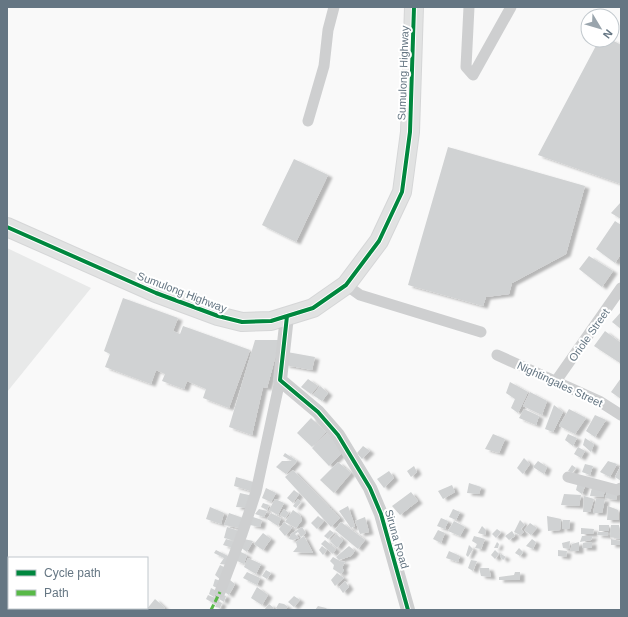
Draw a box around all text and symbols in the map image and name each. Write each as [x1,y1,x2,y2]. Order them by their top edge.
north arrow [580,8,620,48]
street label: Sumulong Highway [395,25,411,121]
text: N [601,27,615,41]
street label: Sumulong Highway [136,269,229,315]
street label: Oriole Street [566,306,612,364]
street label: Nightingales Street [515,359,605,409]
street label: Siruna Road [383,508,411,570]
legend [8,557,148,609]
text: Cycle path [44,566,101,580]
text: Path [44,586,69,600]

